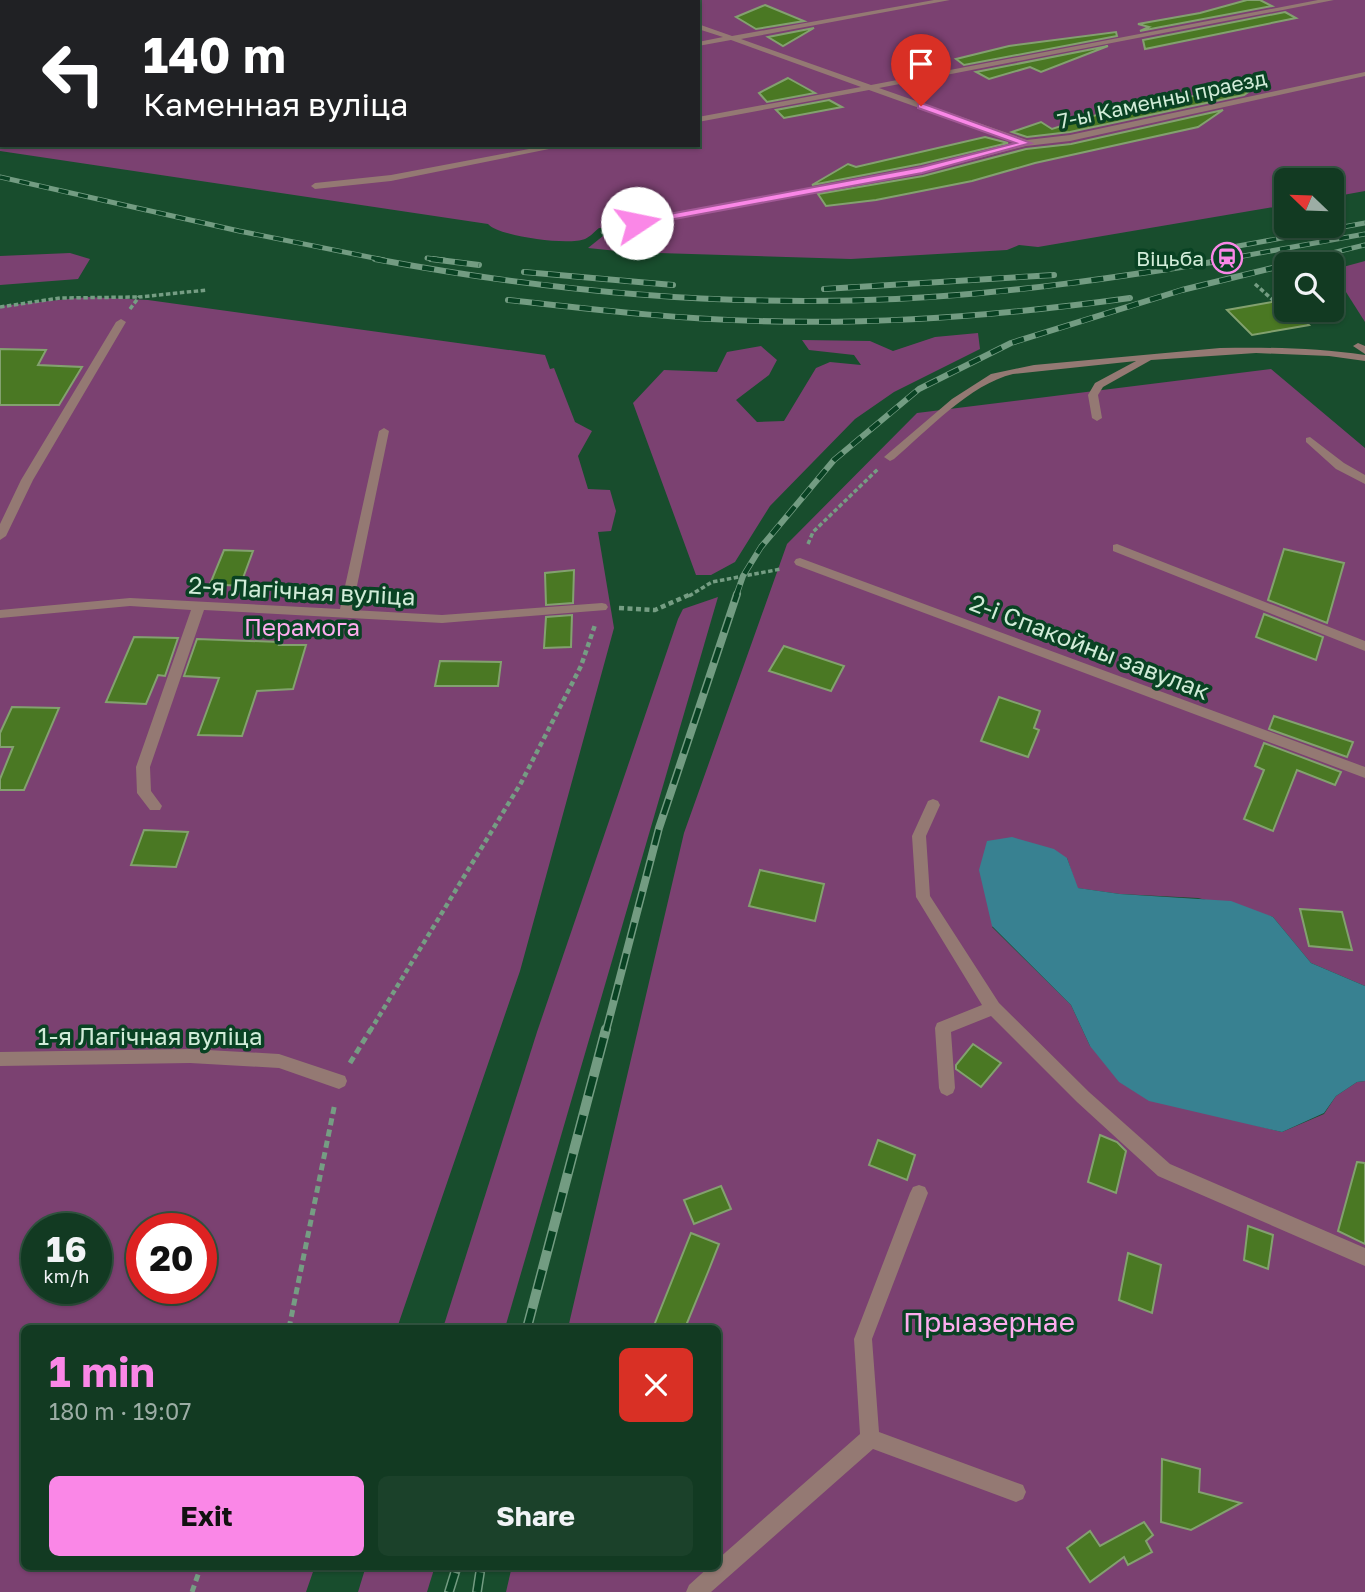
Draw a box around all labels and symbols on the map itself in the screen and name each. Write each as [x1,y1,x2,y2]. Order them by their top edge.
pin [891,34,951,106]
street label: 7-ы Каменны праезд [1055,64,1269,134]
north arrow [1274,168,1344,238]
position arrow [600,186,674,260]
station icon: Віцьба [1210,241,1244,275]
place label: Віцьба [1136,245,1204,271]
street label: 2-я Лагічная вуліца [188,570,416,610]
street label: 2-і Спакойны завулак [966,587,1214,705]
park label: Перамога [244,612,360,641]
street label: 1-я Лагічная вуліца [37,1021,263,1050]
speed limit sign: 20 [126,1213,217,1304]
park label: Прыазернае [903,1305,1075,1338]

